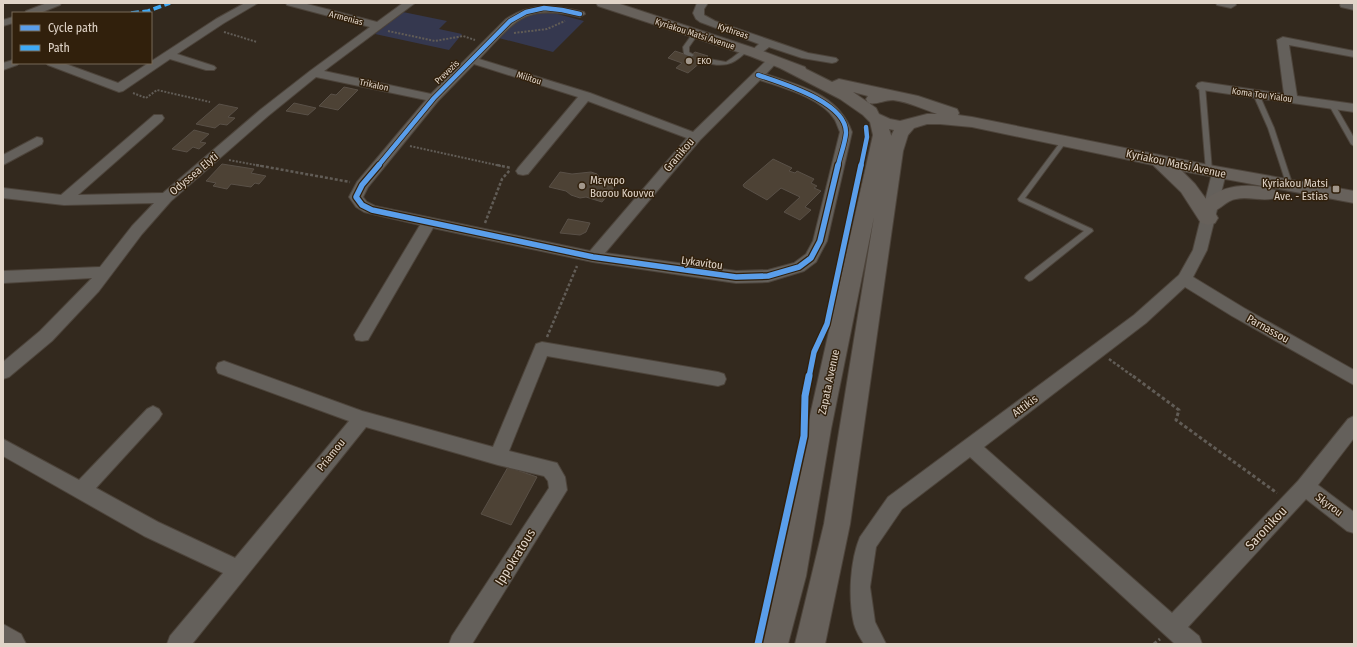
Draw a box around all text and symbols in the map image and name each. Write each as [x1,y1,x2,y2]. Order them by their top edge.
street label: Armenias [328,9,364,27]
legend [12,12,152,64]
street label: Kyriakou Matsi Avenue [654,16,737,52]
text: Cycle path [48,21,98,35]
street label: Kythreas [716,21,750,41]
text: Path [48,41,70,55]
marker: EKO [684,56,694,66]
place label: EKO [697,56,712,66]
street label: Prevezis [433,58,461,86]
street label: Militou [515,69,543,87]
street label: Trikalon [359,77,390,93]
street label: Koma Tou Yialou [1231,86,1293,104]
street label: Granikou [661,136,697,174]
street label: Kyriakou Matsi Avenue [1125,147,1227,181]
street label: Odyssea Elyti [167,150,221,198]
place label: Μεγαρο Βασου Κουννα [590,174,654,200]
place label: Kyriakou Matsi Ave. - Estias [1262,177,1328,203]
marker: Μεγαρο Βασου Κουννα [577,181,587,191]
marker: Kyriakou Matsi Ave. - Estias [1331,184,1341,194]
street label: Lykavitou [680,254,724,272]
street label: Parnassou [1245,312,1291,346]
street label: Zapata Avenue [816,348,842,416]
street label: Attikis [1010,392,1040,420]
street label: Priamou [314,436,348,474]
street label: Skyrou [1313,491,1345,519]
street label: Saronikou [1242,503,1290,553]
street label: Ippokratous [492,526,539,588]

